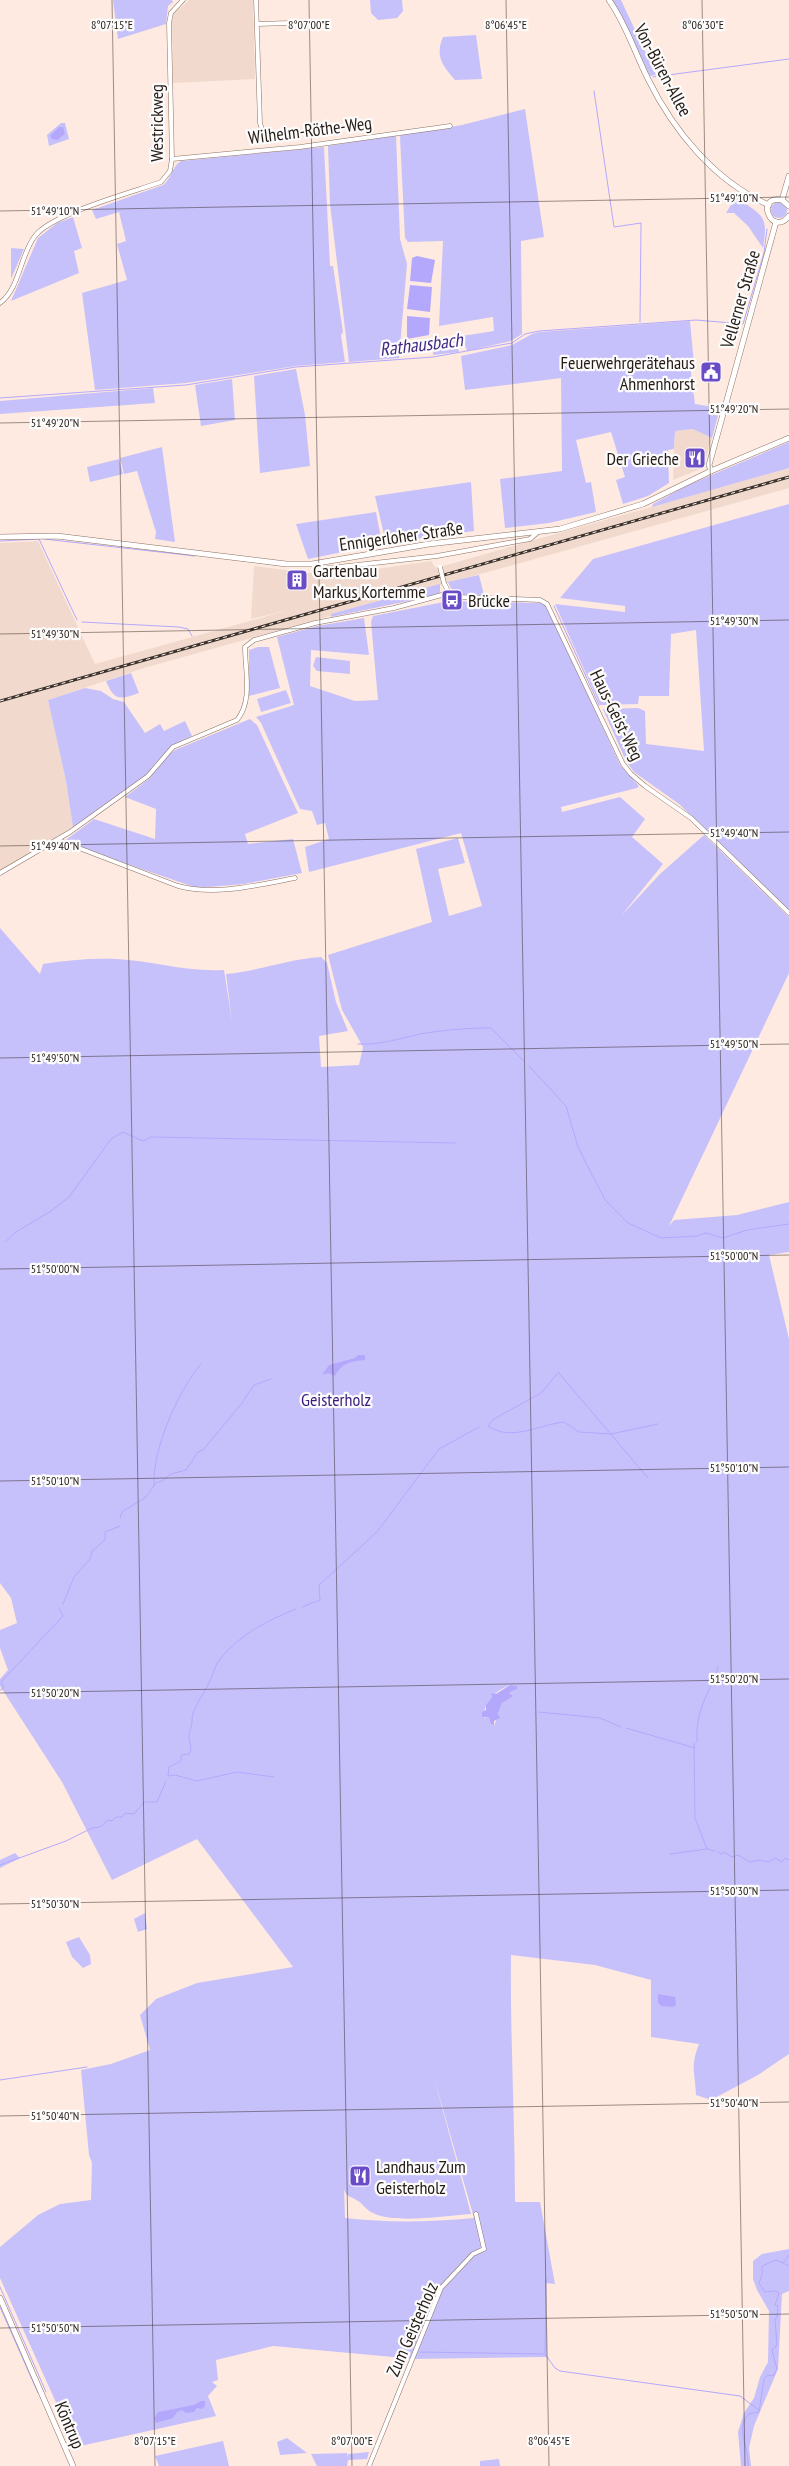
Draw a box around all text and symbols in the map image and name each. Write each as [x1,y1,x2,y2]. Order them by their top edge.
text: 8°07'15"E [91,17,133,32]
text: 8°07'00"E [288,17,330,32]
text: 8°06'45"E [485,17,527,32]
text: 8°06'30"E [682,17,724,32]
street label: Von-Büren-Allee [629,19,697,120]
street label: Westrickweg [145,84,168,162]
street label: Wilhelm-Röthe-Weg [247,111,373,149]
text: 51°49'10"N [710,190,758,205]
text: 51°49'10"N [31,203,79,218]
street label: Vellerner Straße [715,247,765,352]
water label: Rathausbach [378,327,466,361]
place label: Feuerwehrgerätehaus Ahmenhorst [561,351,695,395]
public building icon: Feuerwehrgerätehaus Ahmenhorst [699,360,723,384]
text: 51°49'20"N [710,401,758,416]
text: 51°49'20"N [31,415,79,430]
restaurant icon: Der Grieche [683,446,707,470]
place label: Der Grieche [607,447,679,470]
street label: Ennigerloher Straße [338,516,464,556]
place label: Gartenbau Markus Kortemme [313,559,426,603]
building icon: Gartenbau Markus Kortemme [285,568,309,592]
bus stop icon: Brücke [440,588,464,612]
place label: Brücke [468,589,510,612]
text: 51°49'30"N [710,613,758,628]
text: 51°49'30"N [31,626,79,641]
street label: Haus-Geist-Weg [585,666,649,764]
text: 51°49'40"N [710,825,758,840]
text: 51°49'40"N [31,838,79,853]
text: 51°49'50"N [710,1036,758,1051]
text: 51°49'50"N [31,1050,79,1065]
text: 51°50'00"N [710,1248,758,1263]
text: 51°50'00"N [31,1261,79,1276]
park label: Geisterholz [301,1388,371,1411]
text: 51°50'10"N [710,1460,758,1475]
text: 51°50'10"N [31,1473,79,1488]
text: 51°50'20"N [710,1671,758,1686]
text: 51°50'20"N [31,1685,79,1700]
text: 51°50'30"N [710,1883,758,1898]
text: 51°50'30"N [31,1896,79,1911]
text: 51°50'40"N [710,2095,758,2110]
text: 51°50'40"N [31,2108,79,2123]
place label: Landhaus Zum Geisterholz [376,2155,466,2199]
restaurant icon: Landhaus Zum Geisterholz [348,2164,372,2188]
street label: Zum Geisterholz [381,2278,443,2380]
text: 51°50'50"N [710,2306,758,2321]
text: 51°50'50"N [31,2320,79,2335]
street label: Köntrup [50,2398,90,2452]
text: 8°07'15"E [134,2433,176,2448]
text: 8°07'00"E [331,2433,373,2448]
text: 8°06'45"E [528,2433,570,2448]

